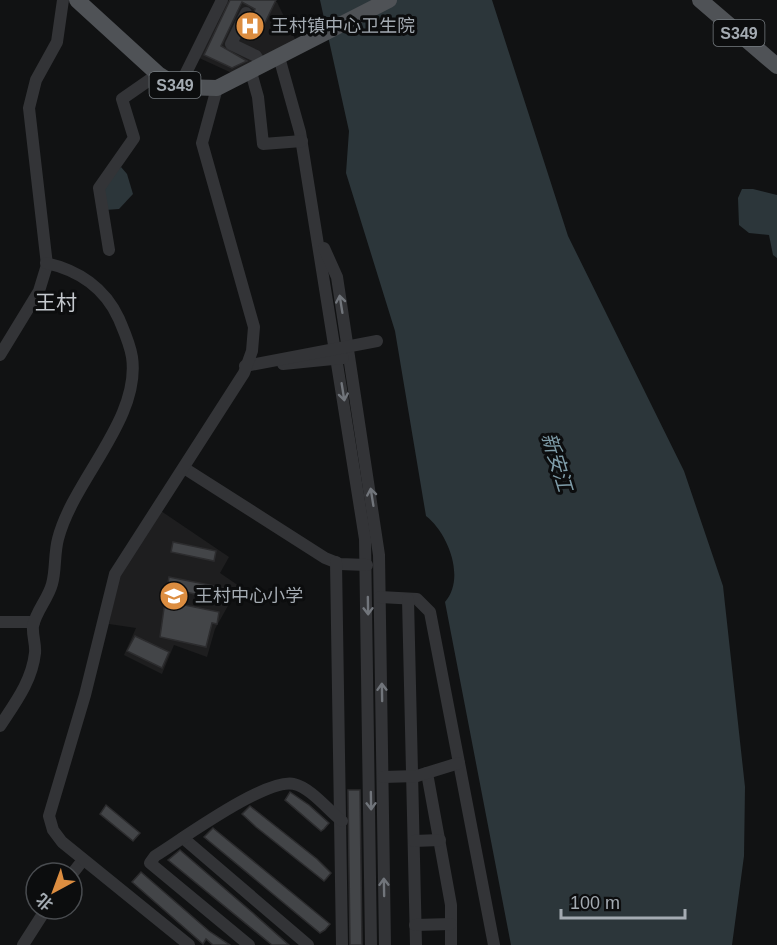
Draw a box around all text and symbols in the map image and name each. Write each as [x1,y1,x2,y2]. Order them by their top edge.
hospital icon: 王村镇中心卫生院 [234,10,266,42]
place label: 王村镇中心卫生院 [271,16,415,36]
road number: S349 [714,20,764,46]
road number: S349 [150,72,201,98]
district label: 王村 [35,291,77,314]
one-way arrow [336,295,347,315]
one-way arrow [337,382,348,402]
water label: 新安江 [538,430,577,496]
one-way arrow [366,488,377,507]
school or university icon: 王村中心小学 [158,580,190,612]
place label: 王村中心小学 [195,586,303,606]
one-way arrow [362,596,374,616]
one-way arrow [376,682,388,702]
one-way arrow [365,791,377,811]
north arrow [24,861,84,921]
one-way arrow [379,877,390,897]
scale bar [561,882,686,920]
text: 北 [33,890,56,914]
text: 100 m [570,893,620,913]

